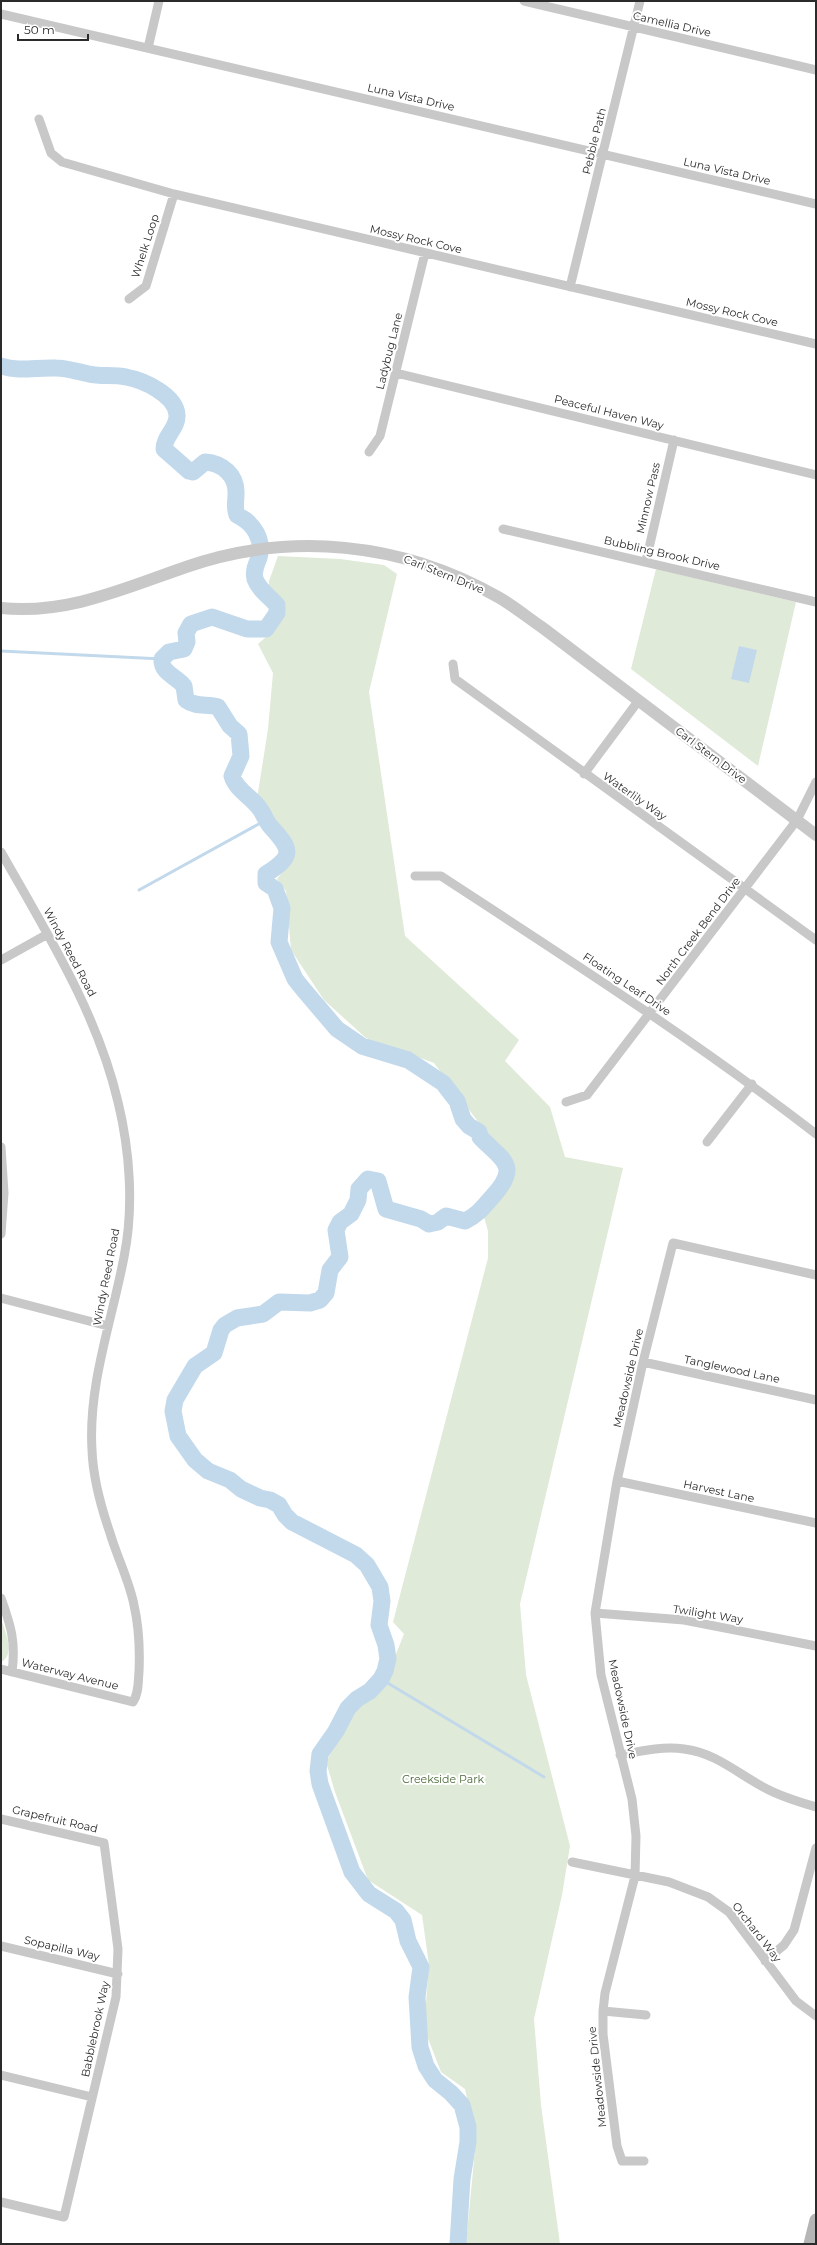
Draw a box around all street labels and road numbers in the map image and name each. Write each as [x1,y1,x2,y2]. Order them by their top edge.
street label: Camellia Drive [632,8,713,40]
street label: Luna Vista Drive [366,80,456,114]
street label: Pebble Path [579,106,609,176]
street label: Luna Vista Drive [682,154,772,188]
street label: Whelk Loop [128,212,162,280]
street label: Mossy Rock Cove [369,222,464,256]
street label: Mossy Rock Cove [685,295,780,329]
street label: Ladybug Lane [373,311,405,391]
street label: Peaceful Haven Way [553,392,665,432]
street label: Minnow Pass [633,460,663,535]
street label: Bubbling Brook Drive [602,533,722,573]
street label: Carl Stern Drive [402,551,487,597]
street label: Carl Stern Drive [673,724,750,787]
street label: Waterlily Way [600,769,670,823]
street label: North Creek Bend Drive [653,874,743,988]
street label: Windy Reed Road [41,905,99,999]
street label: Floating Leaf Drive [580,949,674,1019]
street label: Windy Reed Road [90,1227,122,1327]
street label: Meadowside Drive [610,1327,646,1429]
street label: Tanglewood Lane [683,1352,782,1386]
street label: Harvest Lane [682,1477,756,1505]
street label: Twilight Way [672,1602,744,1626]
street label: Waterway Avenue [20,1655,120,1693]
street label: Meadowside Drive [606,1658,640,1760]
street label: Grapefruit Road [11,1802,99,1836]
street label: Orchard Way [729,1899,785,1965]
street label: Sopapilla Way [23,1933,101,1964]
street label: Babblebrook Way [78,1980,112,2078]
street label: Meadowside Drive [585,2025,609,2128]

